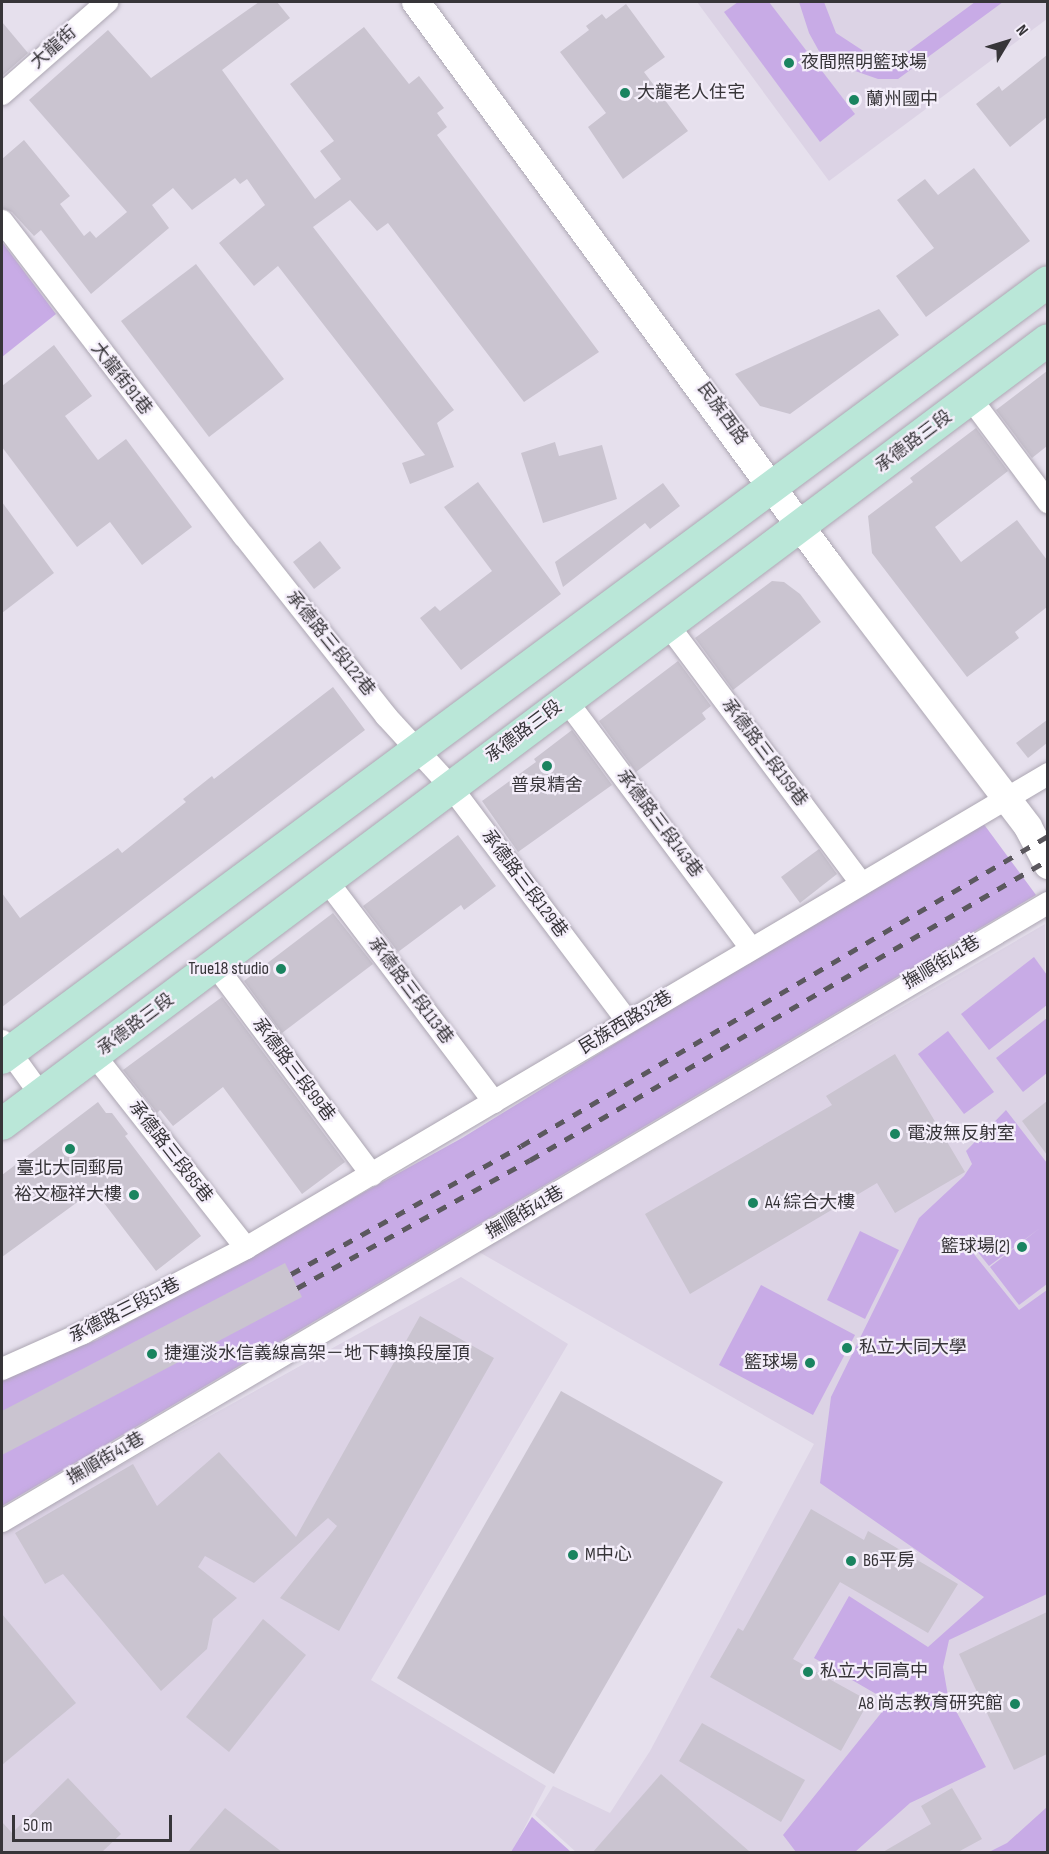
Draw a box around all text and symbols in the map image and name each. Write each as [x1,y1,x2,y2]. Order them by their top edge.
north arrow [977,12,1037,72]
text: N [1011,21,1032,40]
street label: 大龍街 [27,22,81,74]
place label: 夜間照明籃球場 [801,52,927,74]
marker: 夜間照明籃球場 [782,56,796,70]
place label: 大龍老人住宅 [637,82,745,104]
marker: 大龍老人住宅 [618,86,632,100]
place label: 蘭州國中 [866,89,938,111]
marker: 蘭州國中 [847,93,861,107]
street label: 大龍街91巷 [86,338,156,420]
street label: 民族西路 [692,379,752,449]
street label: 承德路三段 [872,406,956,478]
street label: 承德路三段122巷 [281,587,379,701]
street label: 承德路三段159巷 [716,695,812,811]
street label: 承德路三段 [482,696,566,768]
marker: 普泉精舍 [540,759,554,773]
street label: 承德路三段143巷 [611,766,707,882]
place label: 普泉精舍 [511,775,583,797]
street label: 承德路三段129巷 [476,826,572,942]
street label: 撫順街41巷 [900,932,984,994]
street label: 承德路三段113巷 [363,933,457,1049]
place label: True18 studio [188,958,269,980]
marker: True18 studio [274,962,288,976]
street label: 民族西路32巷 [575,987,677,1059]
street label: 承德路三段 [94,989,178,1061]
street label: 承德路三段99巷 [247,1014,339,1126]
street label: 承德路三段85巷 [124,1097,216,1207]
place label: 電波無反射室 [907,1123,1015,1145]
marker: 電波無反射室 [888,1127,902,1141]
marker: 臺北大同郵局 [63,1142,77,1156]
place label: 臺北大同郵局 [16,1158,124,1180]
street label: 撫順街41巷 [482,1182,568,1244]
place label: 裕文極祥大樓 [14,1184,122,1206]
marker: 裕文極祥大樓 [127,1188,141,1202]
place label: A4 綜合大樓 [765,1192,855,1214]
marker: A4 綜合大樓 [746,1196,760,1210]
place label: 籃球場(2) [941,1236,1010,1258]
marker: 籃球場(2) [1015,1240,1029,1254]
street label: 承德路三段51巷 [66,1274,184,1348]
place label: 私立大同大學 [859,1337,967,1359]
marker: 私立大同大學 [840,1341,854,1355]
place label: 捷運淡水信義線高架－地下轉換段屋頂 [164,1343,470,1365]
marker: 捷運淡水信義線高架－地下轉換段屋頂 [145,1347,159,1361]
place label: 籃球場 [744,1352,798,1374]
marker: 籃球場 [803,1356,817,1370]
street label: 撫順街41巷 [63,1428,149,1490]
place label: M中心 [585,1544,632,1566]
marker: M中心 [566,1548,580,1562]
place label: B6平房 [863,1550,915,1572]
marker: B6平房 [844,1554,858,1568]
place label: 私立大同高中 [820,1661,928,1683]
marker: 私立大同高中 [801,1665,815,1679]
place label: A8 尚志教育研究館 [859,1693,1003,1715]
marker: A8 尚志教育研究館 [1008,1697,1022,1711]
scale bar [15,1803,176,1841]
text: 50 m [23,1815,53,1836]

